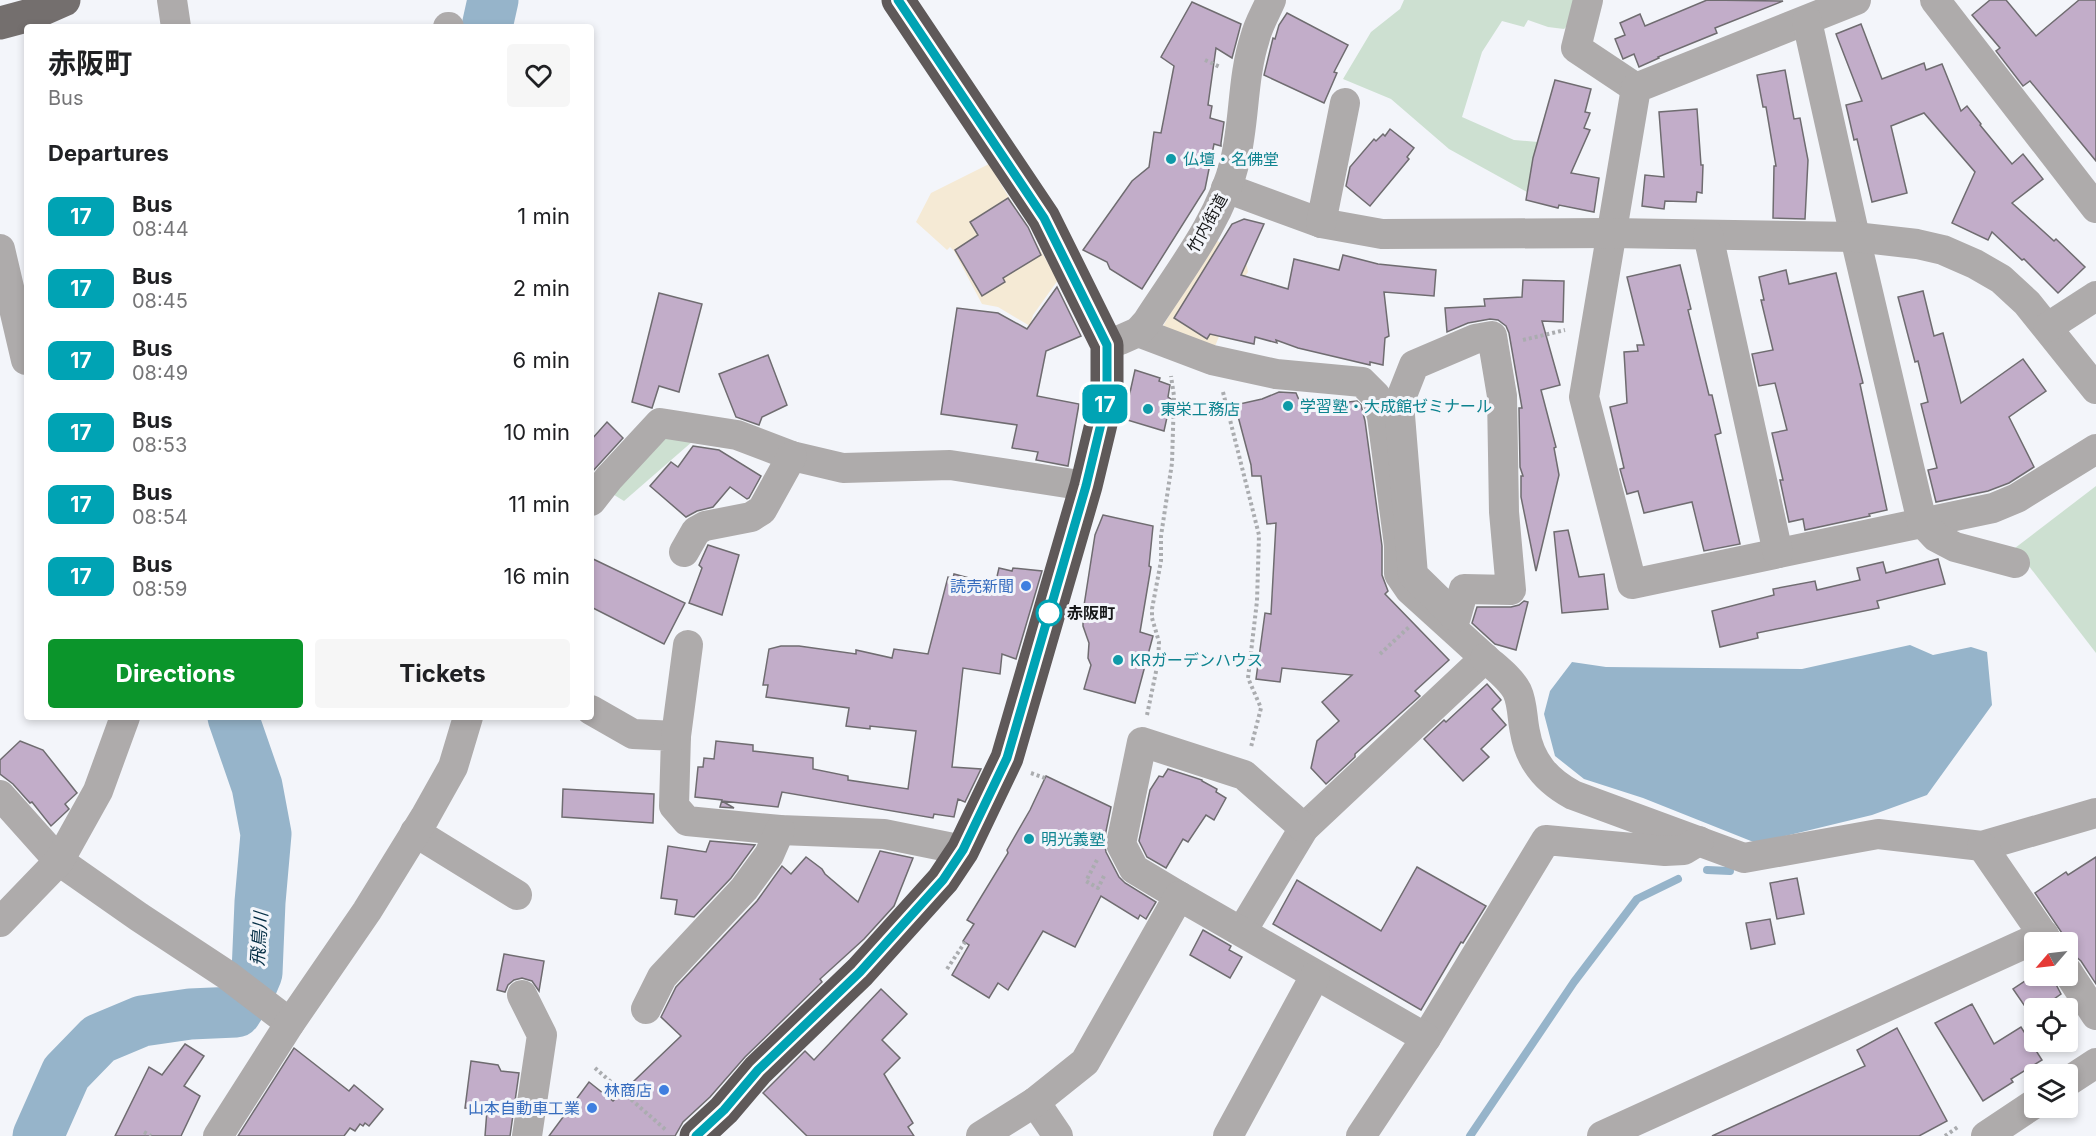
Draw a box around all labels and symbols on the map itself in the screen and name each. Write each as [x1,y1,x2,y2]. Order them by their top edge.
place label: 仏壇・名佛堂 [1183,149,1279,169]
marker: 仏壇・名佛堂 [1164,152,1178,166]
street label: 竹内街道 [1183,190,1231,256]
line badge: 17 [1078,384,1132,424]
place label: 学習塾・大成館ゼミナール [1300,396,1492,416]
place label: 東栄工務店 [1160,399,1240,419]
marker: 学習塾・大成館ゼミナール [1281,399,1295,413]
marker: 東栄工務店 [1141,402,1155,416]
place label: 読売新聞 [950,576,1014,596]
marker: 読売新聞 [1019,579,1033,593]
marker: 赤阪町 [1036,600,1062,626]
place label: 赤阪町 [1067,603,1115,623]
place label: KRガーデンハウス [1130,650,1263,670]
marker: KRガーデンハウス [1111,653,1125,667]
place label: 明光義塾 [1041,829,1105,849]
marker: 明光義塾 [1022,832,1036,846]
water label: 飛鳥川 [247,909,271,967]
north arrow [2024,932,2078,986]
place label: 林商店 [604,1080,652,1100]
marker: 林商店 [657,1083,671,1097]
place label: 山本自動車工業 [468,1098,580,1118]
marker: 山本自動車工業 [585,1101,599,1115]

